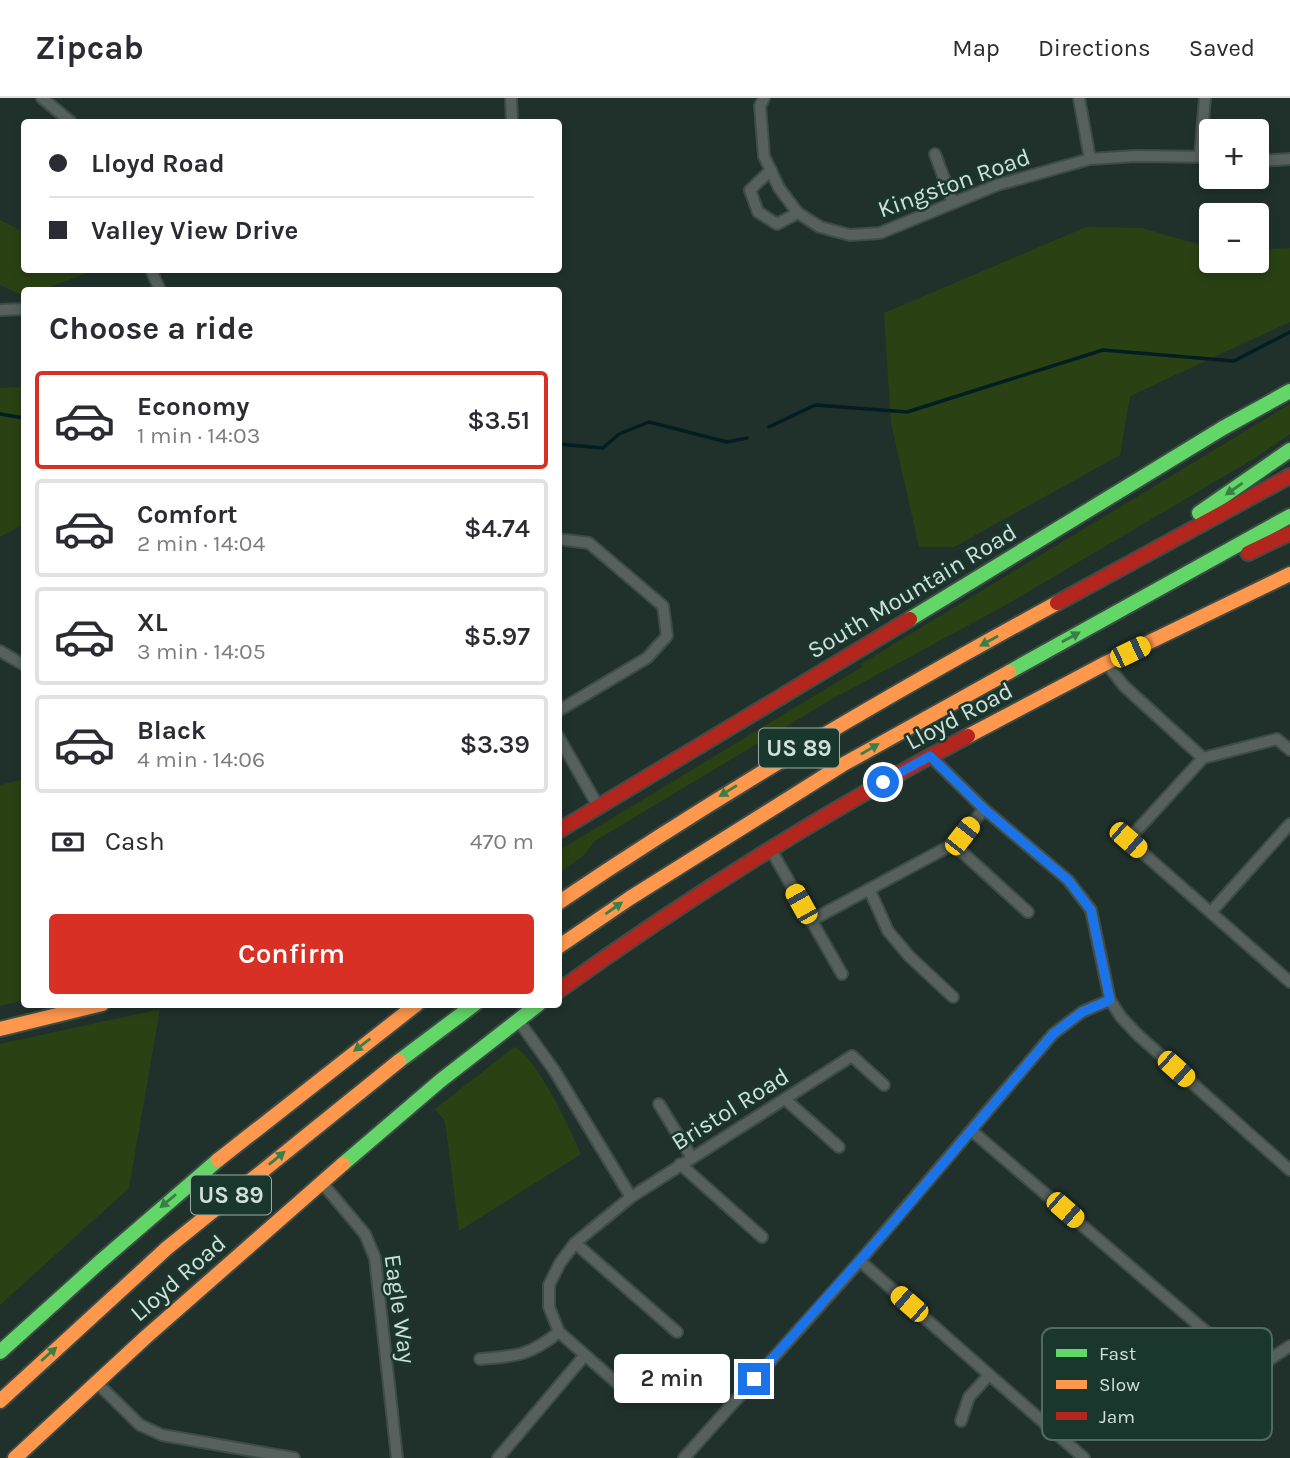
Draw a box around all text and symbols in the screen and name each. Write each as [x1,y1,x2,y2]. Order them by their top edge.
text: Zipcab [35,29,144,67]
text: Map [952,34,1000,62]
text: Directions [1038,34,1151,62]
text: Saved [1189,34,1255,62]
map controls [1199,119,1269,273]
button: + [1199,119,1269,189]
street label: Kingston Road [874,142,1034,224]
text: Lloyd Road [91,148,225,179]
button: − [1199,203,1269,273]
text: Valley View Drive [91,215,298,246]
text: Choose a ride [49,310,254,347]
icon: car [53,389,116,452]
text: Economy [137,391,249,422]
text: $3.51 [467,405,530,436]
text: 1 min · 14:03 [137,422,260,449]
one-way arrow [1225,482,1243,496]
icon: car [53,497,116,560]
text: Comfort [137,499,238,530]
text: $4.74 [464,513,530,544]
street label: South Mountain Road [803,518,1021,664]
text: 2 min · 14:04 [137,530,265,557]
icon: car [53,605,116,668]
text: XL [137,607,168,638]
text: $5.97 [464,621,530,652]
one-way arrow [1061,631,1081,643]
car [1107,633,1154,671]
one-way arrow [980,635,999,647]
text: 3 min · 14:05 [137,638,266,665]
street label: Lloyd Road [901,676,1017,756]
icon: car [53,713,116,776]
text: Black [137,715,206,746]
road number: US 89 [759,728,839,768]
text: $3.39 [460,729,530,760]
one-way arrow [860,743,879,755]
text: 4 min · 14:06 [137,746,265,773]
route start [867,766,899,798]
one-way arrow [719,785,738,798]
car [941,813,984,859]
car [1106,818,1151,862]
icon: cash [49,823,87,861]
text: Cash [105,826,165,857]
text: 470 m [470,828,534,855]
car [782,881,821,927]
one-way arrow [605,901,623,915]
button: Confirm [49,914,534,994]
one-way arrow [353,1038,371,1052]
car [1154,1047,1199,1091]
street label: Bristol Road [666,1062,794,1156]
one-way arrow [268,1150,286,1165]
road number: US 89 [191,1176,271,1214]
car [1043,1188,1088,1232]
one-way arrow [160,1194,178,1209]
street label: Lloyd Road [125,1229,231,1327]
street label: Eagle Way [378,1253,422,1365]
car [887,1282,932,1326]
legend [1042,1328,1272,1440]
text: Fast [1099,1343,1136,1365]
one-way arrow [41,1347,58,1363]
callout: 2 min [614,1354,730,1404]
route end [738,1363,770,1395]
text: 2 min [641,1365,703,1392]
text: Slow [1099,1374,1140,1396]
text: Jam [1099,1406,1135,1428]

